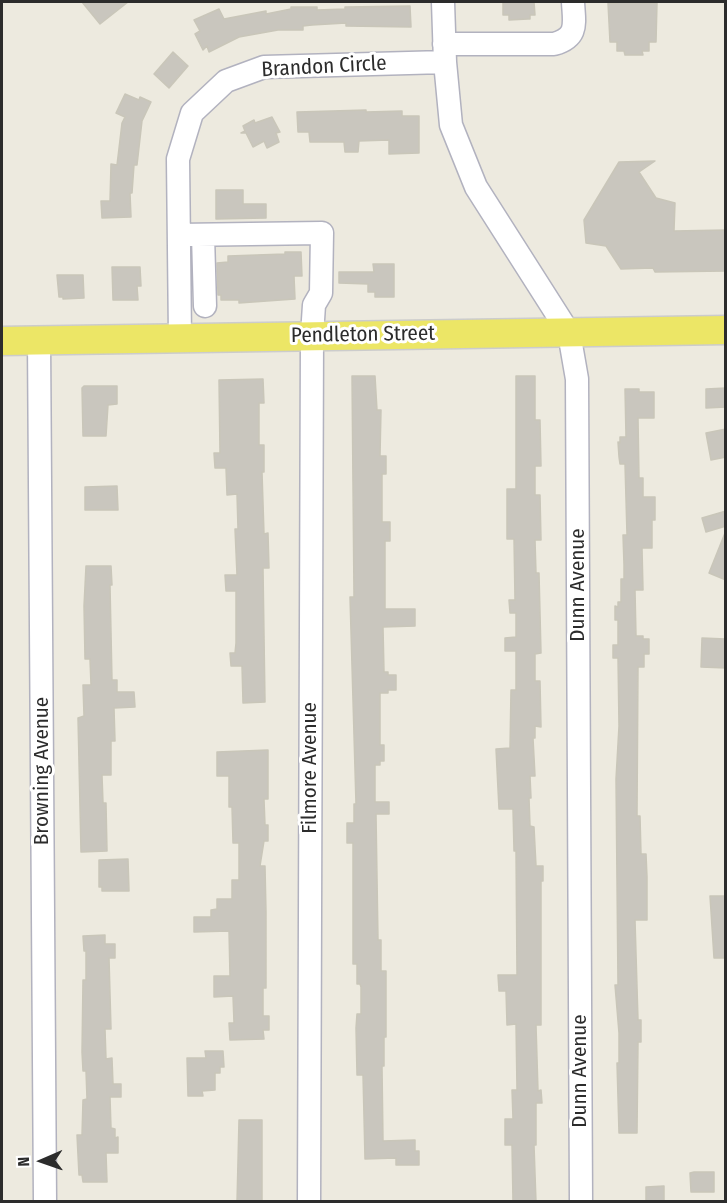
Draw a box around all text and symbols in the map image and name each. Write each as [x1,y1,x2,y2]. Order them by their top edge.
street label: Brandon Circle [261,51,387,83]
street label: Pendleton Street [291,321,435,349]
street label: Dunn Avenue [565,528,591,642]
street label: Browning Avenue [29,697,55,845]
street label: Filmore Avenue [297,702,323,834]
street label: Dunn Avenue [567,1014,593,1128]
north arrow [12,1131,72,1191]
text: N [14,1157,33,1167]

